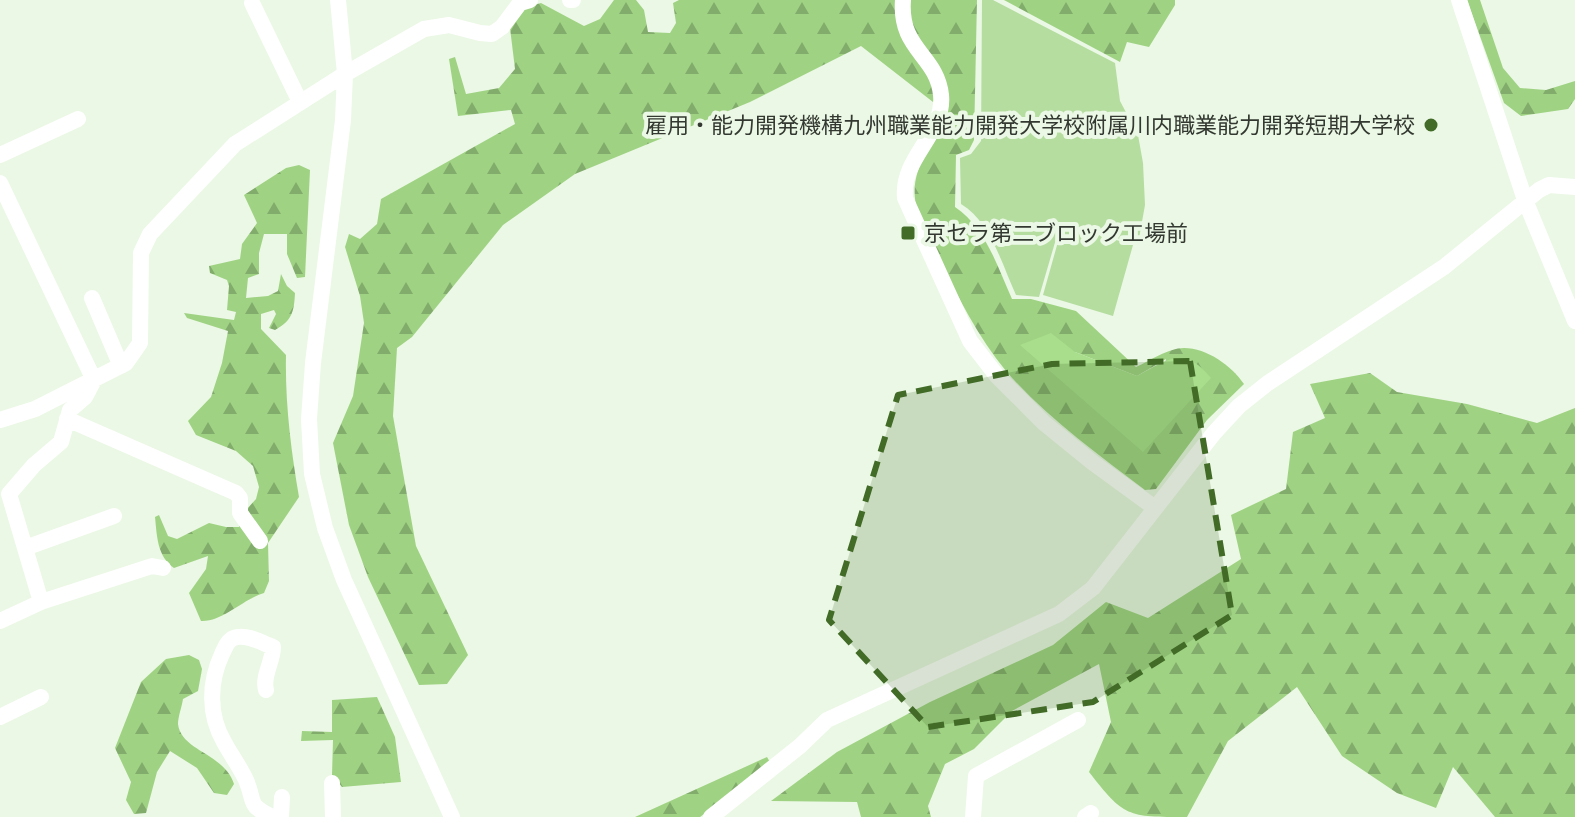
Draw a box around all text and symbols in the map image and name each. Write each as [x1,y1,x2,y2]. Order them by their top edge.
place label: 雇用・能力開発機構九州職業能力開発大学校附属川内職業能力開発短期大学校 [645,109,1415,139]
marker: 雇用・能力開発機構九州職業能力開発大学校附属川内職業能力開発短期大学校 [1422,116,1440,134]
place label: 京セラ第二ブロック工場前 [924,217,1188,247]
marker: 京セラ第二ブロック工場前 [899,224,917,242]

